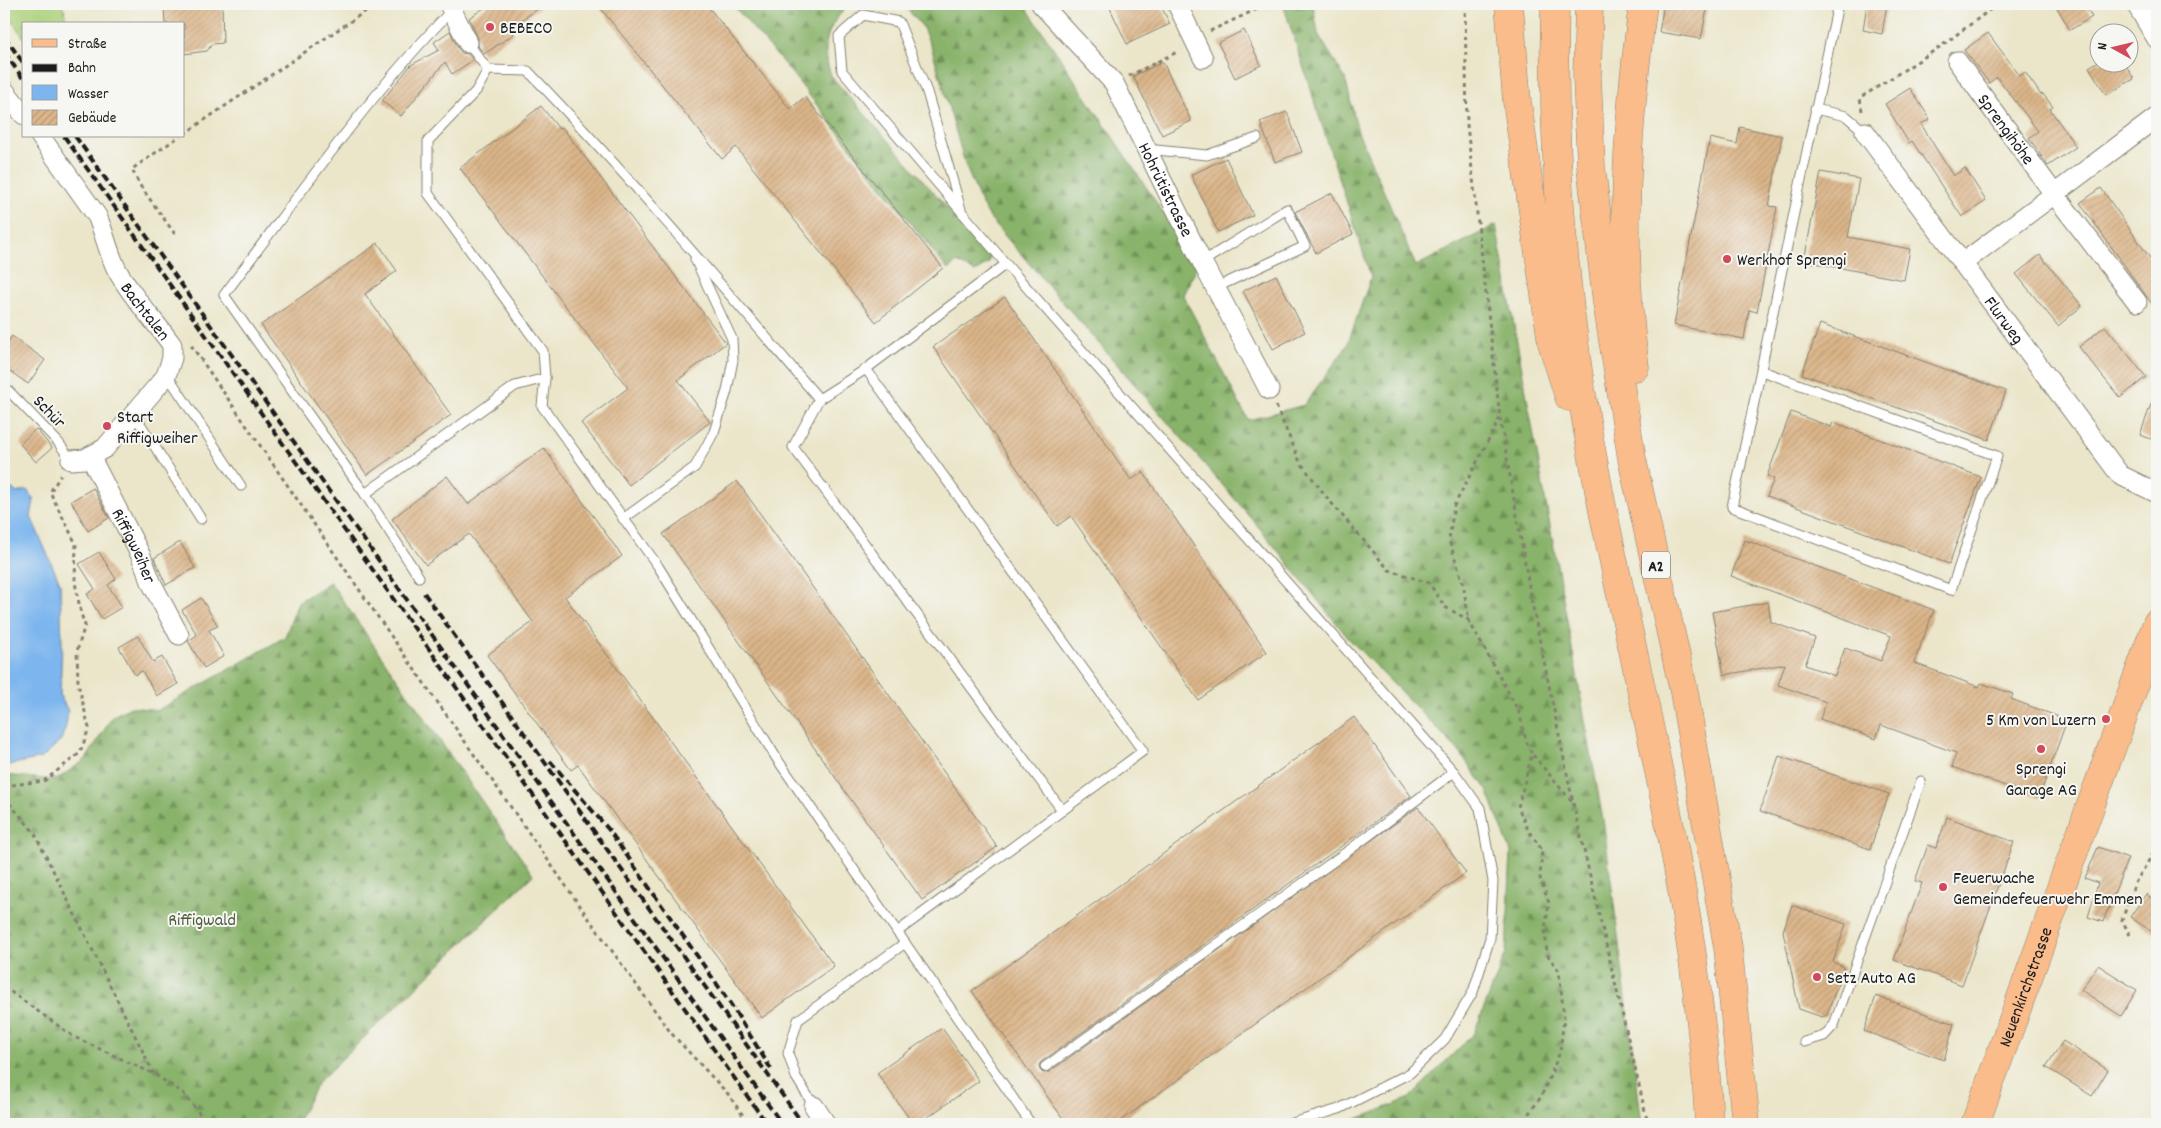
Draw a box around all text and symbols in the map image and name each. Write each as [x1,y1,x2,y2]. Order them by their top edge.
place label: BEBECO [500,17,553,42]
marker: BEBECO [484,21,496,33]
legend [22,22,185,138]
north arrow [2088,22,2138,72]
text: Straße [68,34,107,56]
text: N [2093,42,2114,51]
text: Bahn [68,58,96,80]
text: Wasser [68,84,109,106]
street label: Sprengihöhe [1970,89,2039,171]
text: Gebäude [68,108,117,130]
street label: Hohrütistrasse [1130,139,1198,242]
place label: Werkhof Sprengi [1737,249,1846,274]
marker: Werkhof Sprengi [1721,253,1733,265]
street label: Bachtalen [113,278,175,347]
street label: Flurweg [1976,292,2029,351]
street label: Schür [26,390,71,435]
place label: Start Riffigweiher [117,406,198,452]
marker: Start Riffigweiher [101,420,113,432]
street label: Riffigweiher [104,505,161,588]
road number: A2 [1642,552,1670,578]
place label: 5 Km von Luzern [1986,709,2096,734]
marker: 5 Km von Luzern [2100,713,2112,725]
marker: Sprengi Garage AG [2035,743,2047,755]
place label: Sprengi Garage AG [2005,758,2077,804]
place label: Feuerwache Gemeindefeuerwehr Emmen [1953,867,2143,913]
marker: Feuerwache Gemeindefeuerwehr Emmen [1937,881,1949,893]
park label: Riffigwald [168,909,236,934]
street label: Neuenkirchstrasse [1994,924,2061,1051]
place label: Setz Auto AG [1827,967,1916,992]
marker: Setz Auto AG [1811,971,1823,983]

